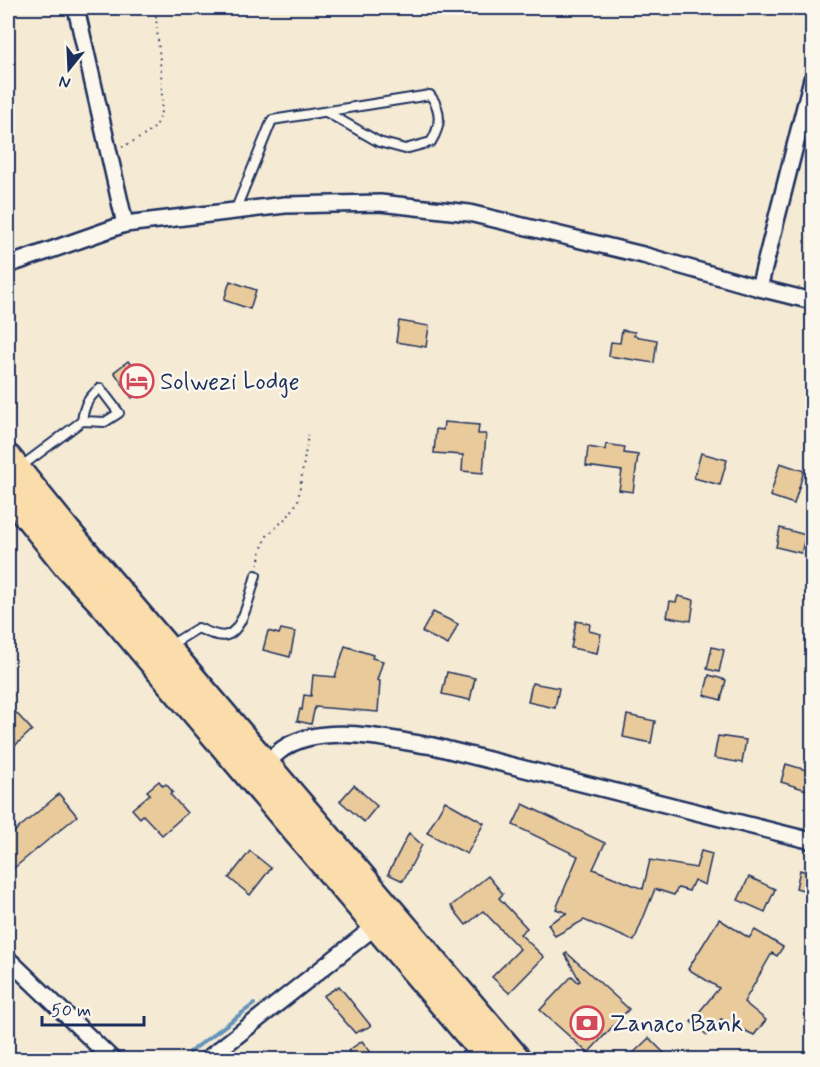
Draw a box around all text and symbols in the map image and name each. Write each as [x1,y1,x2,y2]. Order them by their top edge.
north arrow [39,39,99,99]
text: N [57,70,73,93]
hotel icon: Solwezi Lodge [119,363,155,399]
place label: Solwezi Lodge [160,367,300,398]
scale bar [42,989,144,1027]
text: 50 m [51,999,91,1023]
bank icon: Zanaco Bank [569,1005,605,1041]
place label: Zanaco Bank [610,1009,743,1040]

